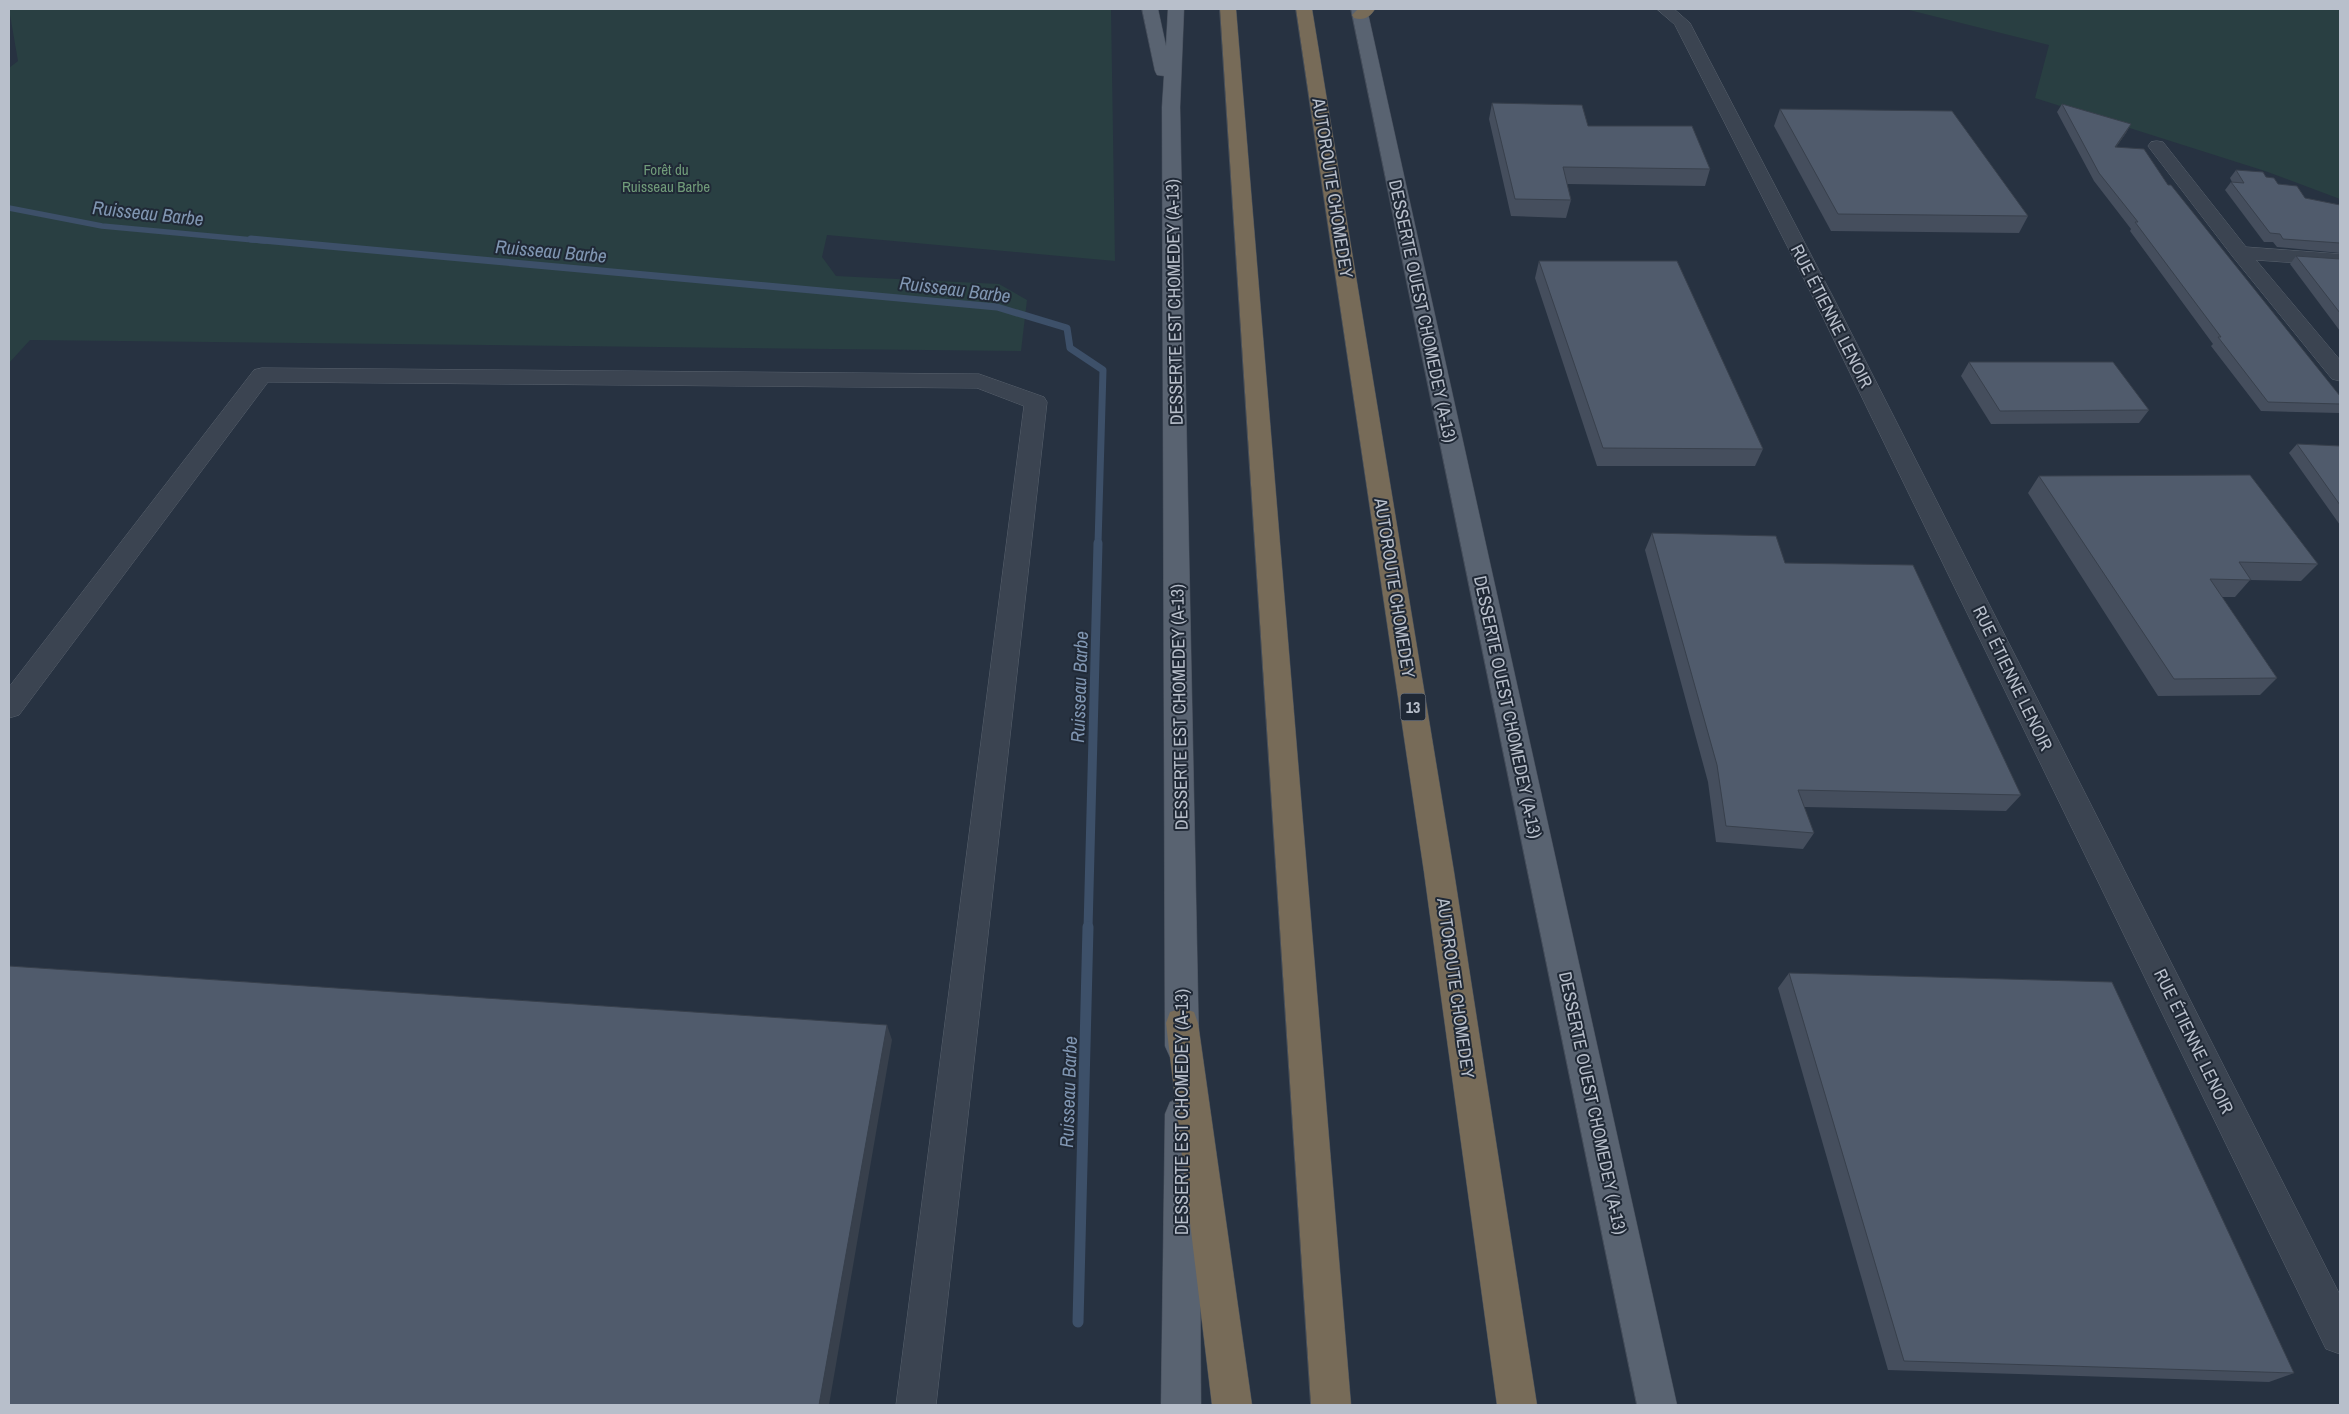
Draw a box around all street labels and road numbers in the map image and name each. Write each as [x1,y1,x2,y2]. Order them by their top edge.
street label: AUTOROUTE CHOMEDEY [1306,95,1360,280]
street label: DESSERTE OUEST CHOMEDEY (A-13) [1383,177,1463,445]
street label: DESSERTE EST CHOMEDEY (A-13) [1159,179,1189,425]
street label: RUE ÉTIENNE LENOIR [1785,240,1879,392]
street label: AUTOROUTE CHOMEDEY [1368,495,1422,680]
street label: DESSERTE OUEST CHOMEDEY (A-13) [1468,573,1548,841]
street label: DESSERTE EST CHOMEDEY (A-13) [1164,584,1194,830]
street label: RUE ÉTIENNE LENOIR [1967,601,2059,755]
road number: 13 [1400,694,1426,720]
street label: AUTOROUTE CHOMEDEY [1431,895,1481,1080]
street label: RUE ÉTIENNE LENOIR [2148,964,2240,1118]
street label: DESSERTE OUEST CHOMEDEY (A-13) [1553,969,1633,1237]
street label: DESSERTE EST CHOMEDEY (A-13) [1169,989,1194,1235]

